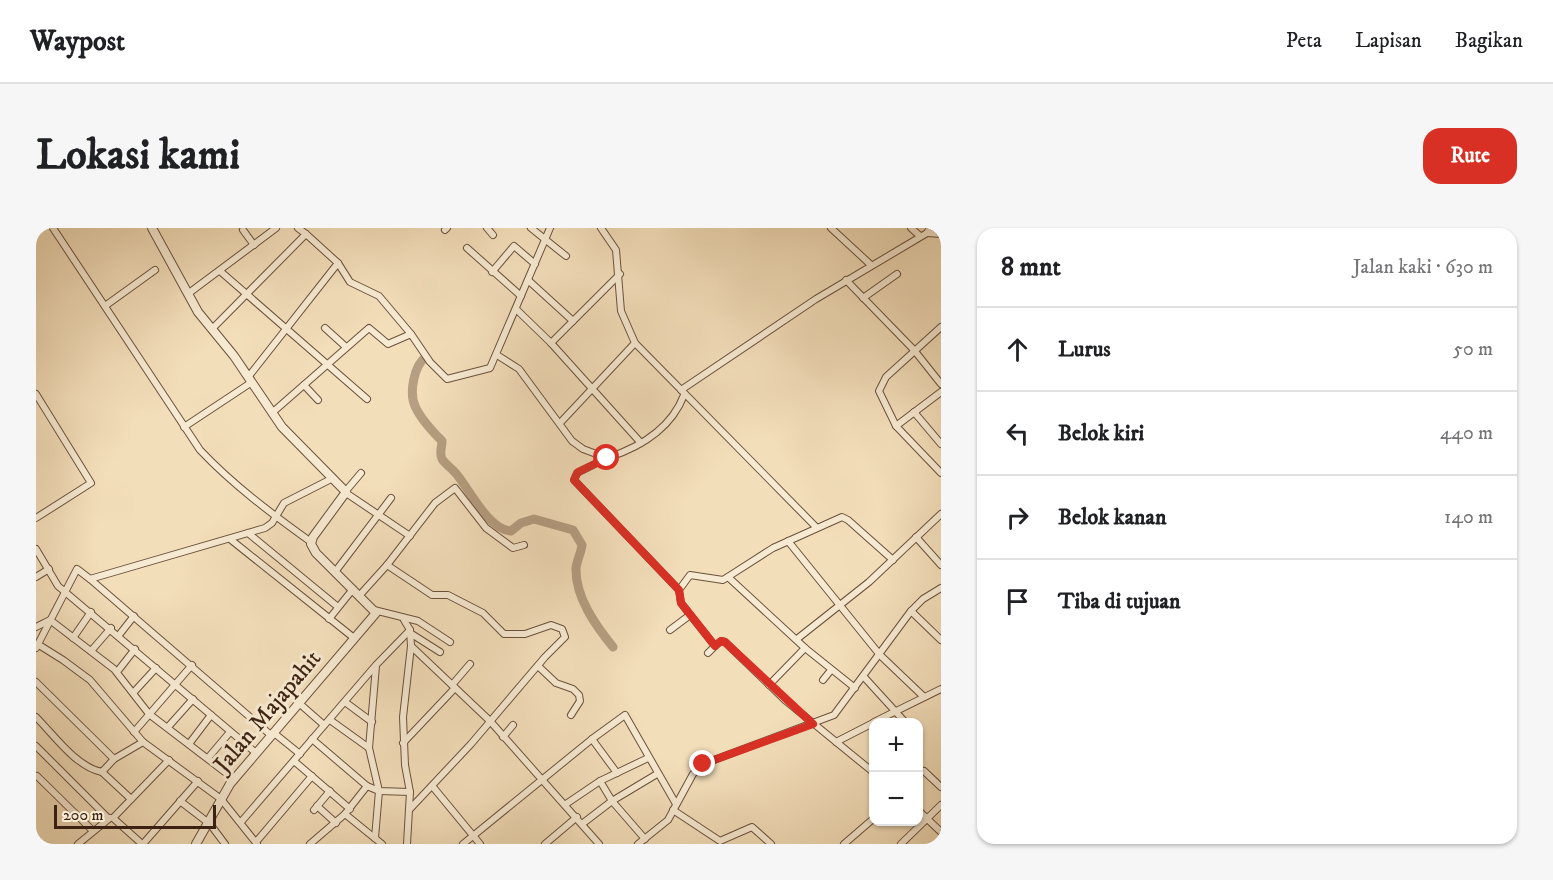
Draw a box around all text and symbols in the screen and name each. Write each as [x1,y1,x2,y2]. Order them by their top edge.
text: Waypost [30,24,125,59]
text: Peta [1286,28,1322,54]
text: Lapisan [1355,28,1422,54]
text: Bagikan [1455,28,1523,54]
button: Rute [1423,128,1517,184]
text: Lokasi kami [36,130,240,182]
text: 8 mnt [1001,251,1061,284]
text: Jalan kaki · 630 m [1353,255,1493,280]
icon: ahead [1001,333,1034,366]
text: Lurus [1058,336,1111,363]
text: 50 m [1453,337,1493,362]
icon: left [1001,417,1034,450]
text: Belok kiri [1058,420,1144,447]
text: 440 m [1440,421,1493,446]
route start [593,444,619,470]
icon: right [1001,501,1034,534]
text: Belok kanan [1058,504,1166,531]
text: 140 m [1444,505,1493,530]
icon: arrive [1001,585,1034,618]
text: Tiba di tujuan [1058,588,1180,615]
street label: Jalan Majapahit [206,644,328,781]
map controls [869,718,923,826]
button: + [869,718,923,772]
route end [689,750,715,776]
button: − [869,772,923,826]
scale bar [54,802,216,830]
text: 200 m [63,805,104,825]

